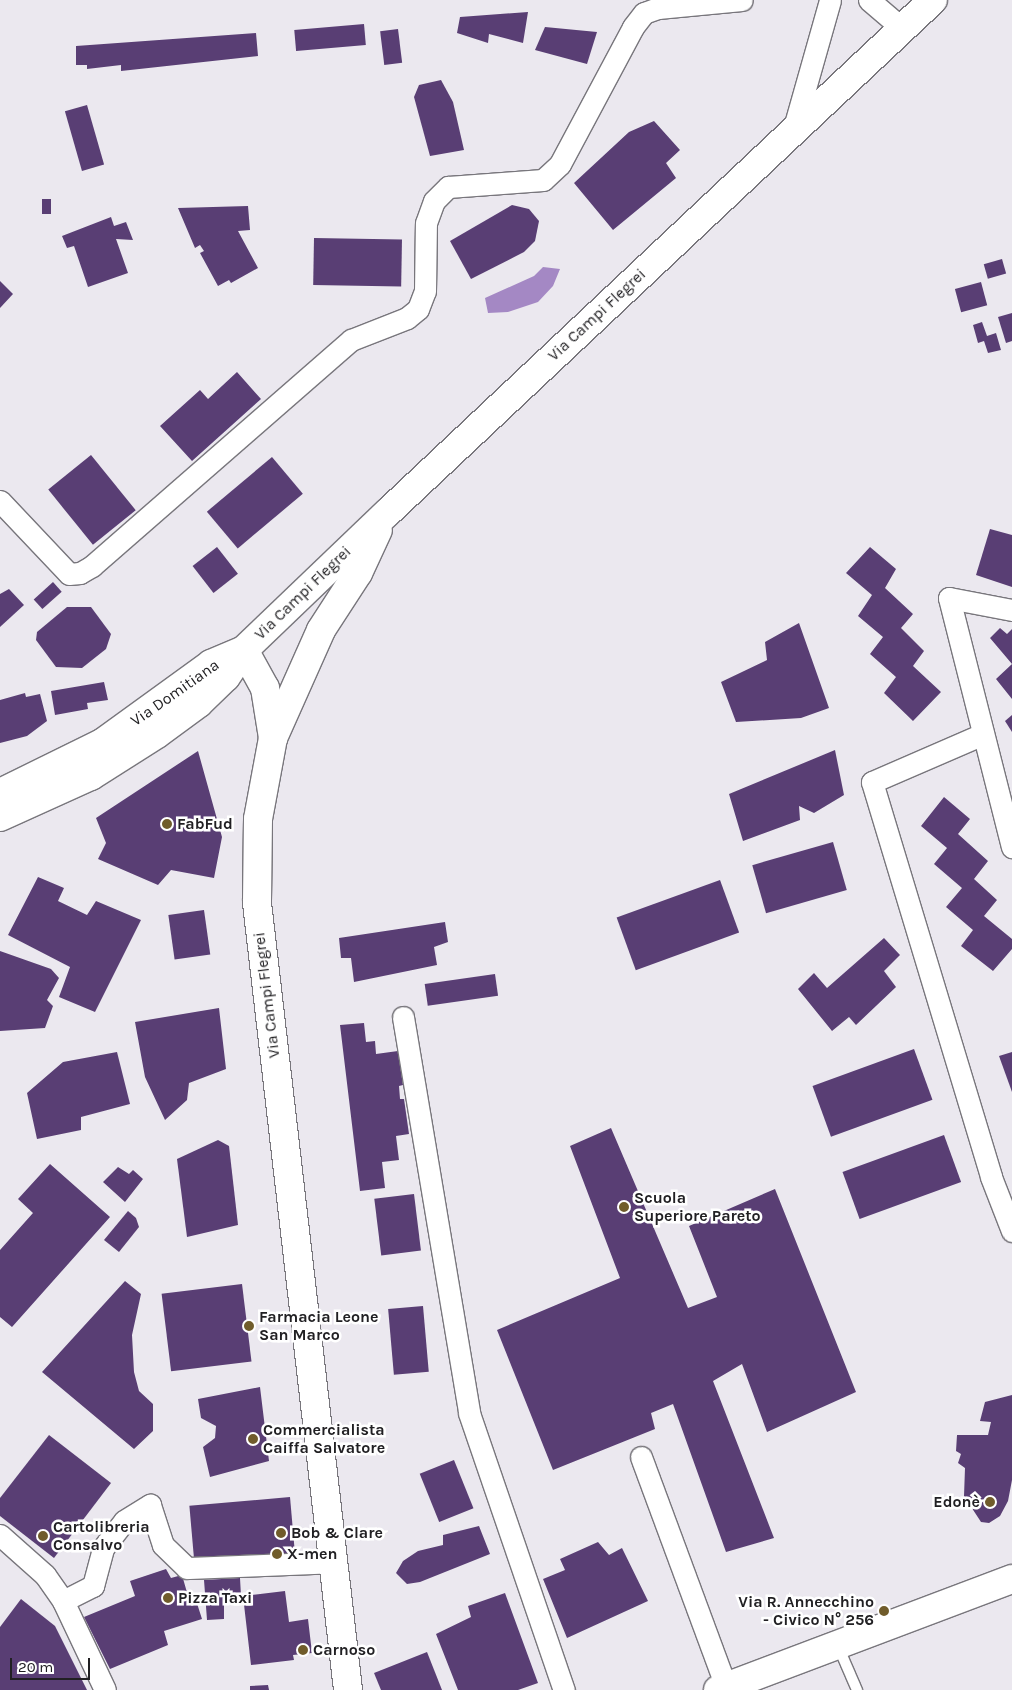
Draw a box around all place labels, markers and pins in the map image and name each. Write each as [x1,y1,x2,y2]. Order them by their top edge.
place label: FabFud [177,814,233,834]
marker: FabFud [161,818,173,830]
place label: Scuola Superiore Pareto [634,1188,761,1226]
marker: Scuola Superiore Pareto [618,1201,630,1213]
place label: Farmacia Leone San Marco [259,1307,379,1345]
marker: Farmacia Leone San Marco [243,1320,255,1332]
place label: Commercialista Caiffa Salvatore [263,1420,385,1458]
marker: Commercialista Caiffa Salvatore [247,1433,259,1445]
place label: Edonè [933,1492,980,1512]
marker: Edonè [984,1496,996,1508]
place label: Cartolibreria Consalvo [53,1517,150,1555]
place label: Bob & Clare [291,1523,383,1543]
marker: Bob & Clare [275,1527,287,1539]
marker: Cartolibreria Consalvo [37,1530,49,1542]
place label: X-men [287,1544,338,1564]
marker: X-men [271,1548,283,1560]
place label: Pizza Taxi [178,1588,252,1608]
marker: Pizza Taxi [162,1592,174,1604]
place label: Via R. Annecchino - Civico N° 256 [738,1592,874,1630]
marker: Via R. Annecchino - Civico N° 256 [878,1605,890,1617]
place label: Carnoso [313,1640,375,1660]
marker: Carnoso [297,1644,309,1656]

